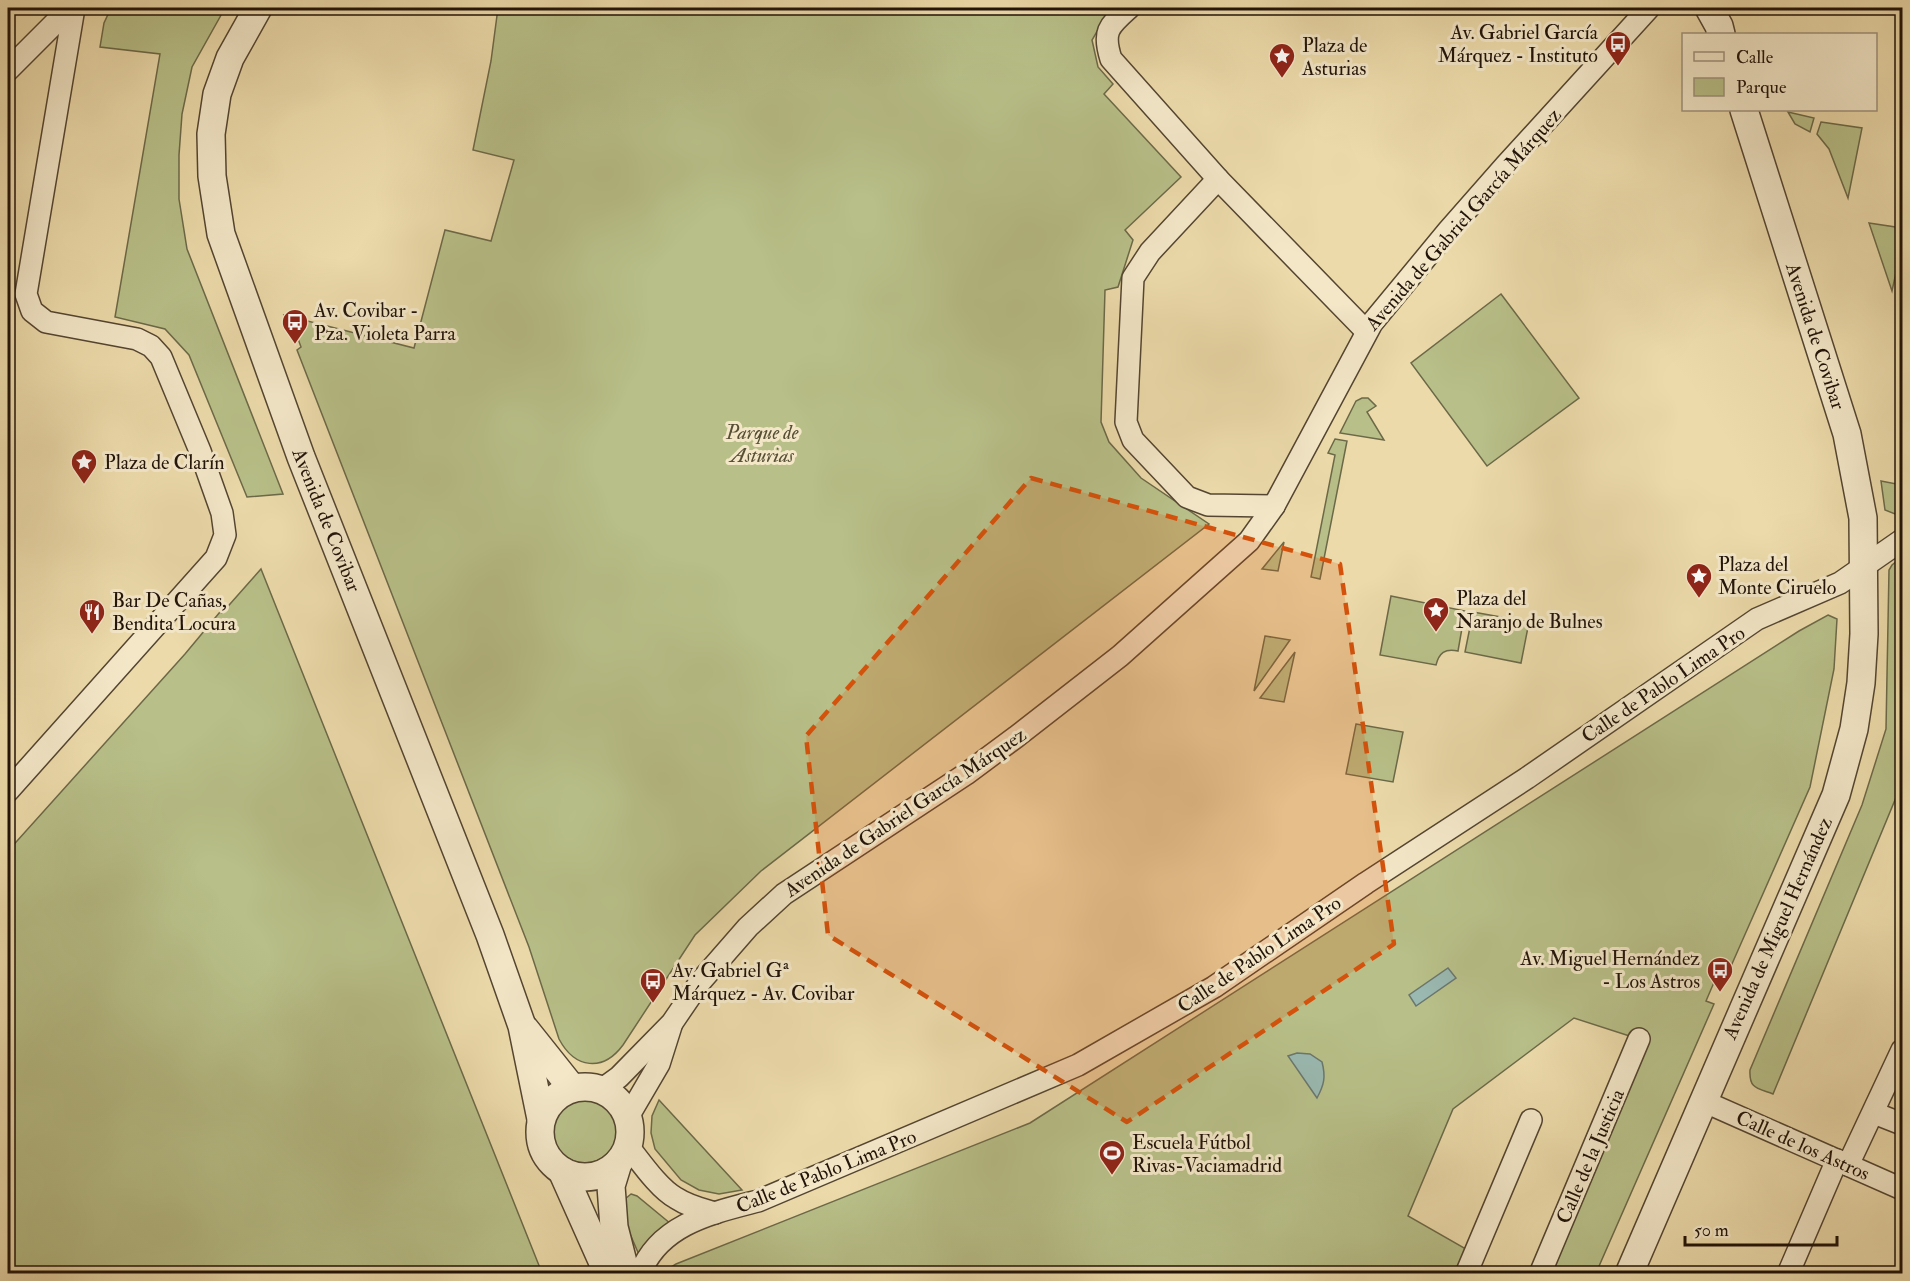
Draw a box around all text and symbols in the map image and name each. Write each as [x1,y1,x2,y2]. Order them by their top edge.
place label: Av. Gabriel García Márquez - Instituto [1438,20,1599,68]
bus stop icon: Av. Gabriel García Márquez - Instituto [1603,29,1633,67]
place label: Plaza de Asturias [1301,33,1367,81]
legend [1682,33,1877,111]
place icon: Plaza de Asturias [1267,41,1297,79]
text: Calle [1736,46,1774,69]
text: Parque [1736,76,1787,99]
street label: Avenida de Gabriel García Márquez [1359,103,1567,336]
street label: Avenida de Covibar [1780,259,1851,413]
place label: Av. Covibar - Pza. Violeta Parra [313,298,457,346]
bus stop icon: Av. Covibar - Pza. Violeta Parra [280,307,310,345]
park label: Parque de Asturias [725,420,799,468]
street label: Avenida de Covibar [286,444,367,596]
place icon: Plaza de Clarín [69,447,99,485]
place label: Plaza de Clarín [104,450,225,475]
place label: Plaza del Monte Ciruelo [1718,552,1836,600]
place icon: Plaza del Monte Ciruelo [1684,561,1714,599]
place label: Plaza del Naranjo de Bulnes [1456,586,1603,634]
place label: Bar De Cañas, Bendita Locura [112,588,237,636]
place icon: Plaza del Naranjo de Bulnes [1421,595,1451,633]
restaurant icon: Bar De Cañas, Bendita Locura [77,597,107,635]
street label: Calle de Pablo Lima Pro [1577,620,1750,749]
street label: Avenida de Gabriel García Márquez [779,722,1031,903]
street label: Avenida de Miguel Hernández [1717,813,1838,1044]
street label: Calle de Pablo Lima Pro [1173,890,1346,1019]
place label: Av. Miguel Hernández - Los Astros [1519,946,1700,994]
bus stop icon: Av. Miguel Hernández - Los Astros [1705,955,1735,993]
place label: Av. Gabriel Gª Márquez - Av. Covibar [671,958,855,1006]
bus stop icon: Av. Gabriel Gª Márquez - Av. Covibar [638,966,668,1004]
street label: Calle de la Justicia [1551,1084,1630,1227]
street label: Calle de los Astros [1732,1105,1874,1186]
street label: Calle de Pablo Lima Pro [732,1124,920,1219]
place label: Escuela Fútbol Rivas-Vaciamadrid [1132,1130,1282,1178]
sports icon: Escuela Fútbol Rivas-Vaciamadrid [1097,1138,1127,1176]
scale bar [1685,1209,1836,1247]
text: 50 m [1694,1219,1729,1242]

